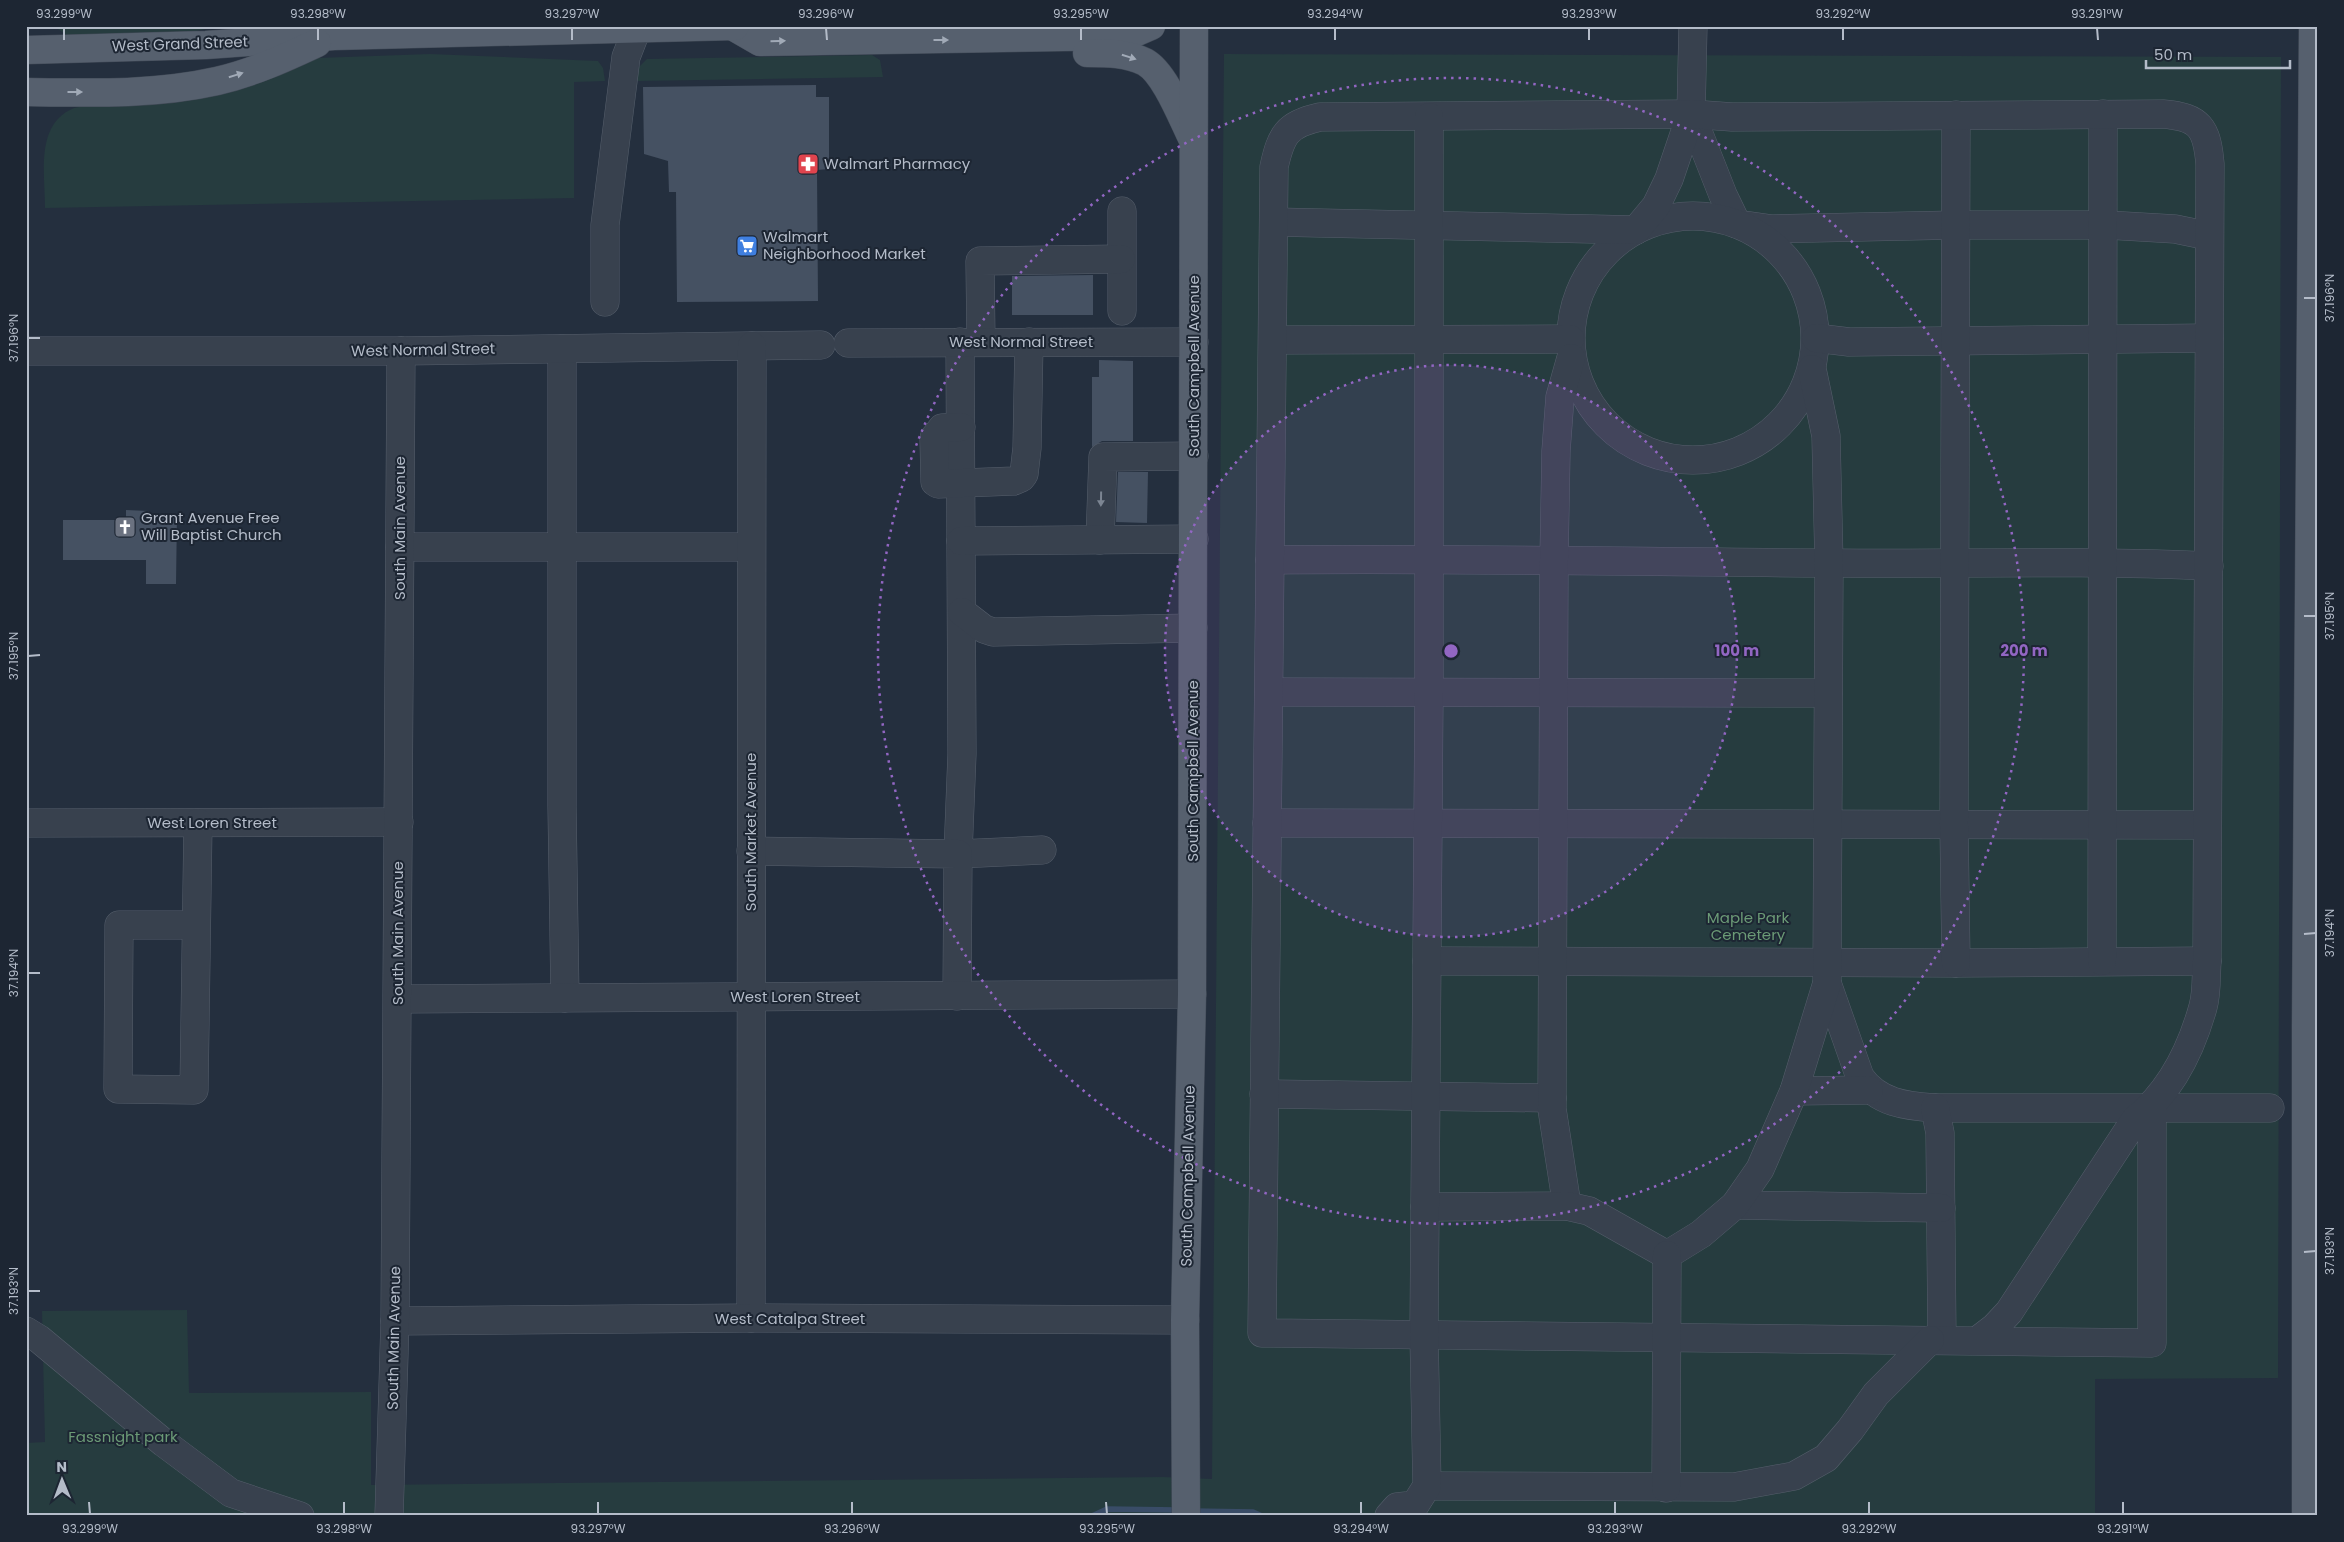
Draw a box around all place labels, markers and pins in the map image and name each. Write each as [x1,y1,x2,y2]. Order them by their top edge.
pharmacy icon: Walmart Pharmacy [796,152,820,176]
place label: Walmart Pharmacy [824,153,971,174]
place label: Walmart Neighborhood Market [763,226,926,264]
supermarket icon: Walmart Neighborhood Market [735,234,759,258]
place label: Grant Avenue Free Will Baptist Church [141,507,282,545]
church icon: Grant Avenue Free Will Baptist Church [113,515,137,539]
centre of rings [1442,642,1460,660]

